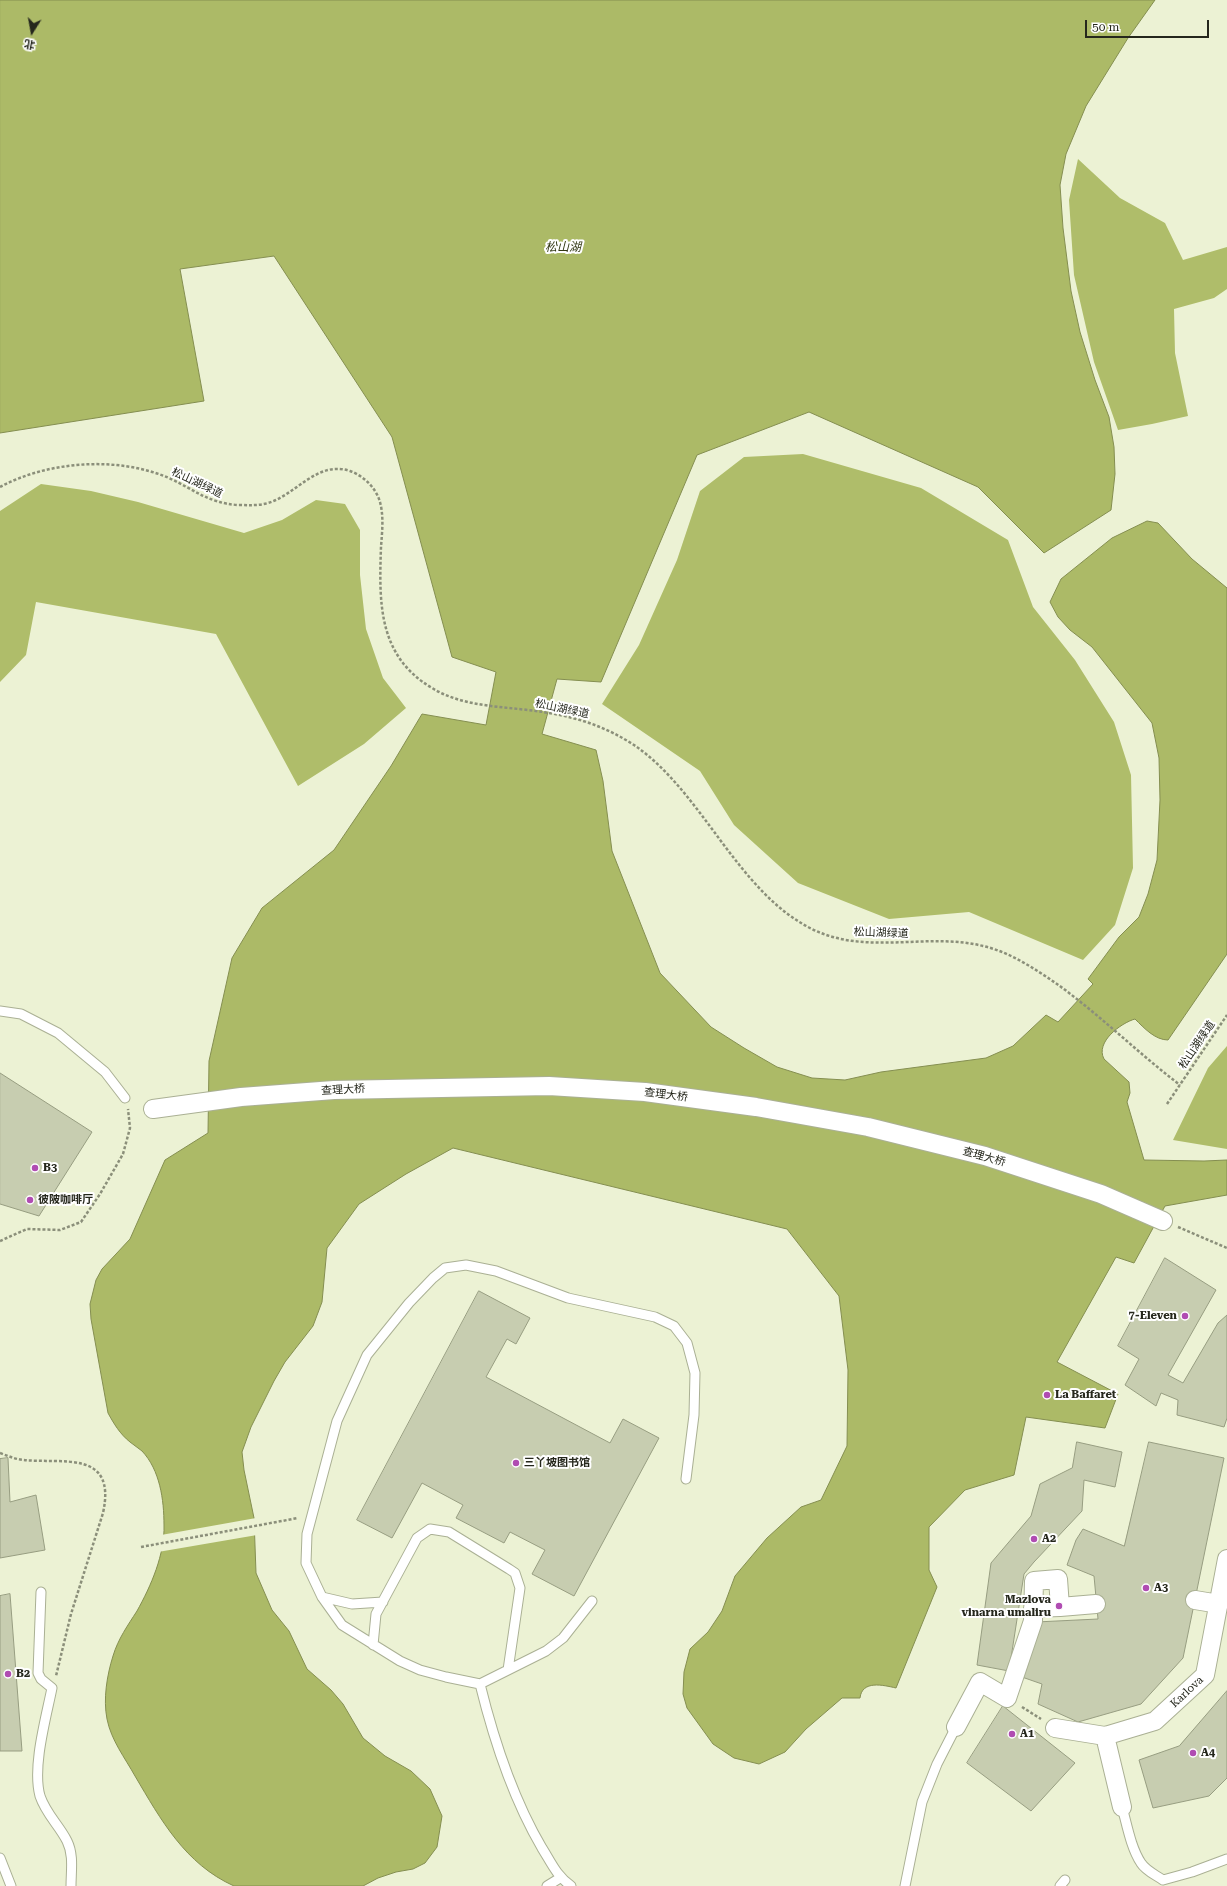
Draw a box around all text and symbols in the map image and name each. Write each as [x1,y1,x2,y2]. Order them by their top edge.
north arrow [12,12,52,52]
scale bar [1087,12,1211,38]
text: 50 m [1092,20,1119,34]
text: 北 [23,37,36,52]
water label: 松山湖 [545,240,581,254]
street label: 松山湖绿道 [169,465,225,501]
street label: 松山湖绿道 [534,697,590,721]
street label: 松山湖绿道 [853,925,909,941]
street label: 松山湖绿道 [1176,1019,1218,1071]
street label: 查理大桥 [321,1082,365,1098]
street label: 查理大桥 [643,1086,689,1104]
street label: 查理大桥 [961,1145,1007,1169]
place label: B3 [43,1161,57,1175]
marker: B3 [30,1163,40,1173]
place label: 彼陂咖啡厅 [38,1193,93,1207]
marker: 彼陂咖啡厅 [25,1195,35,1205]
place label: 7-Eleven [1129,1309,1177,1323]
marker: 7-Eleven [1180,1311,1190,1321]
place label: La Baffaret [1055,1388,1116,1402]
marker: La Baffaret [1042,1390,1052,1400]
place label: 三丫坡图书馆 [524,1456,590,1470]
marker: 三丫坡图书馆 [511,1458,521,1468]
place label: A2 [1042,1532,1056,1546]
marker: A2 [1029,1534,1039,1544]
place label: A3 [1154,1581,1168,1595]
marker: A3 [1141,1583,1151,1593]
place label: Mazlova vinarna umaliru [962,1593,1051,1619]
marker: Mazlova vinarna umaliru [1054,1601,1064,1611]
place label: B2 [16,1667,30,1681]
marker: B2 [3,1669,13,1679]
street label: Karlova [1168,1673,1206,1711]
place label: A1 [1020,1727,1034,1741]
marker: A1 [1007,1729,1017,1739]
place label: A4 [1201,1746,1215,1760]
marker: A4 [1188,1748,1198,1758]

